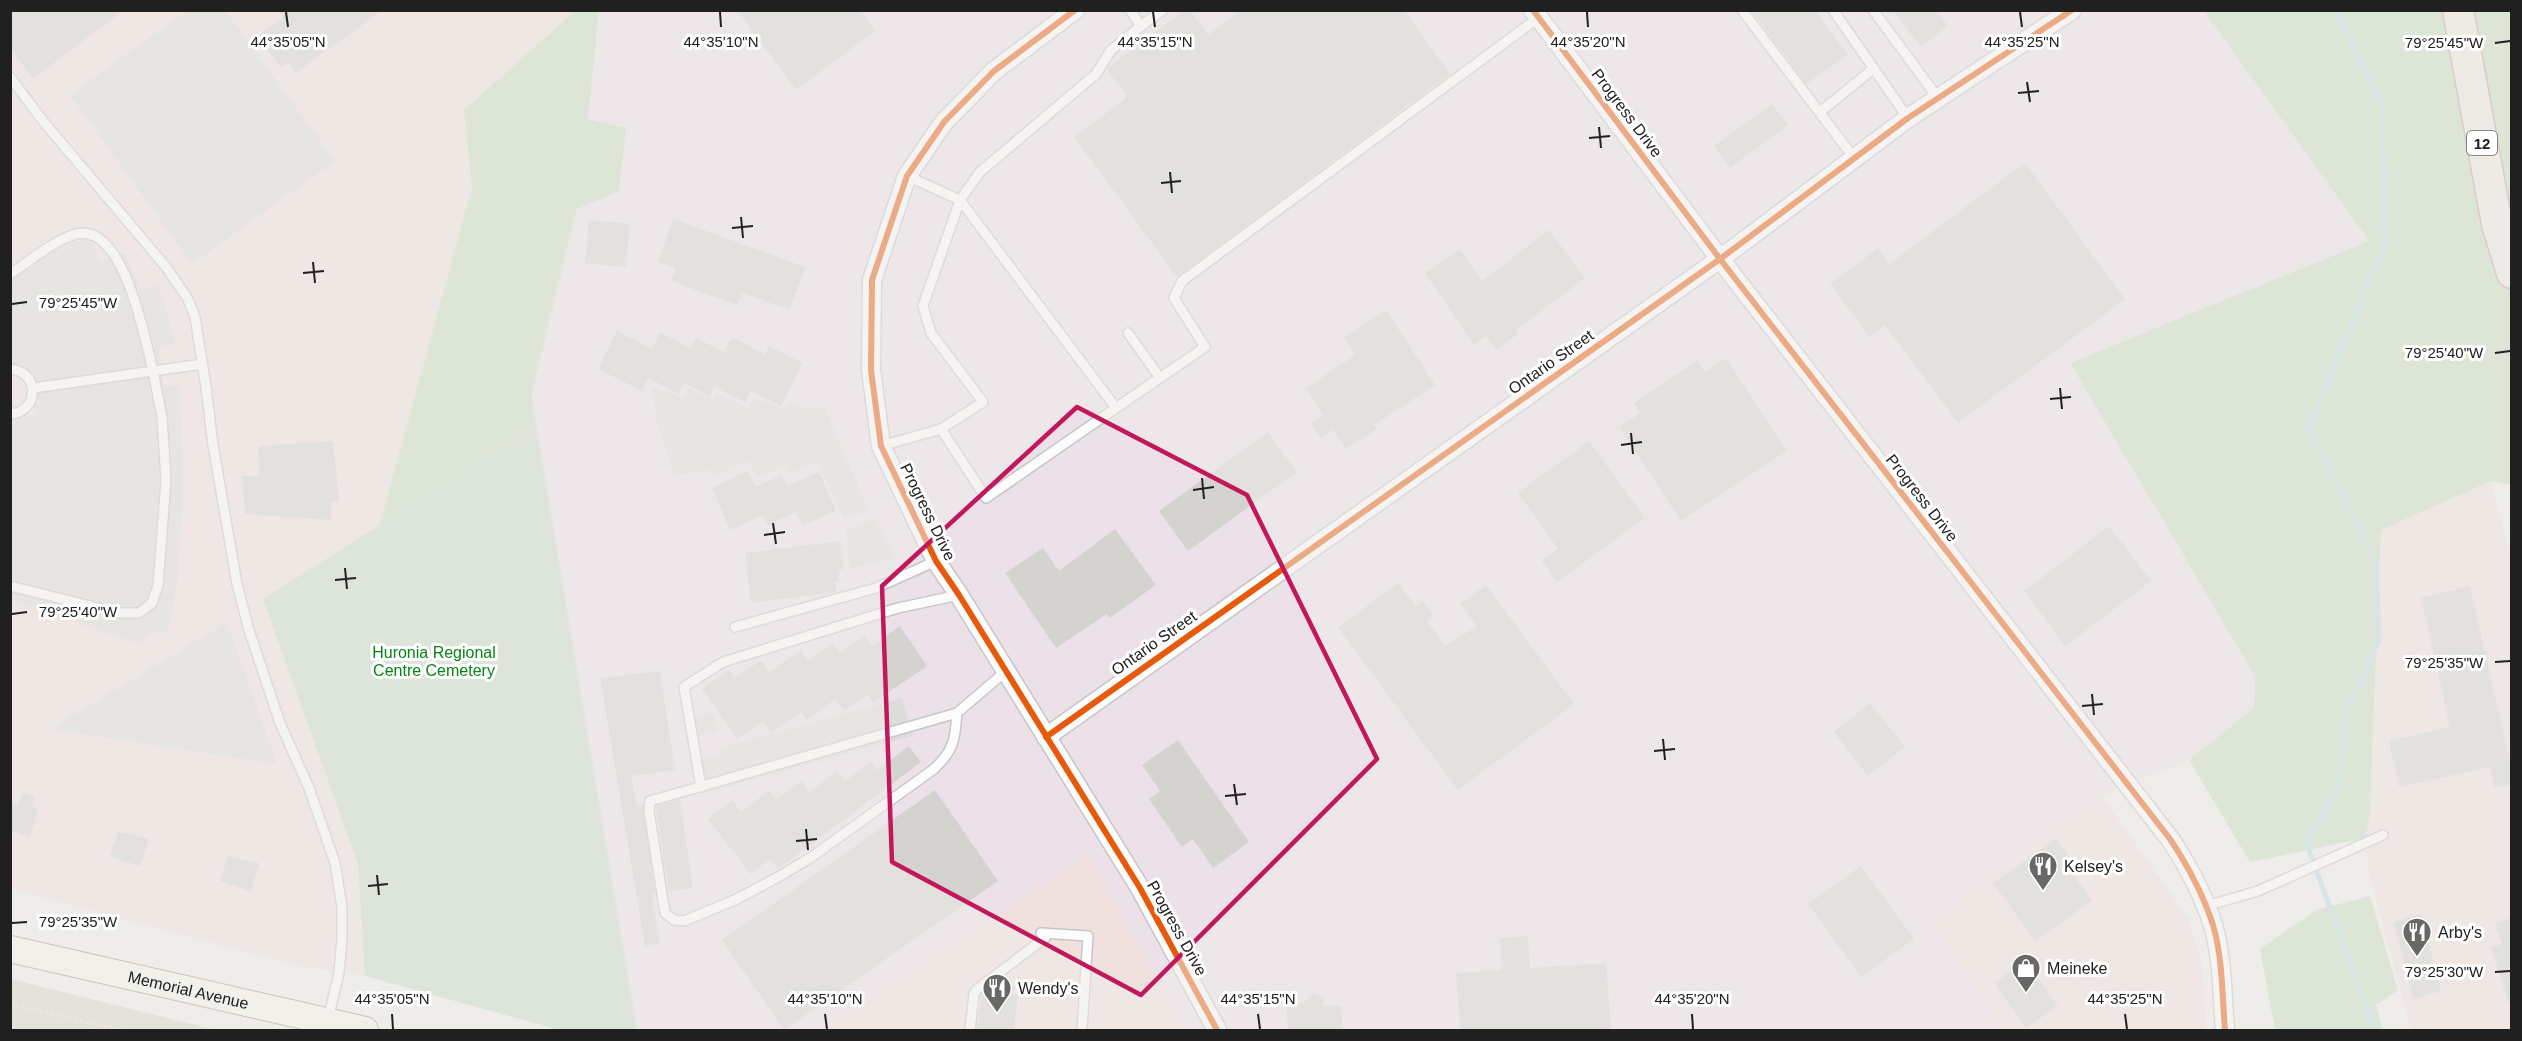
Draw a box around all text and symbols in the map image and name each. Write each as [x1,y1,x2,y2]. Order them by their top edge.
text: 44°35'05"N [250,33,326,50]
text: 44°35'10"N [683,33,759,50]
text: 44°35'15"N [1117,33,1193,50]
text: 44°35'20"N [1550,33,1626,50]
text: 44°35'25"N [1984,33,2060,50]
text: 79°25'45"W [2405,34,2484,51]
street label: Progress Drive [1588,66,1666,160]
road number: 12 [2467,131,2497,155]
text: 79°25'45"W [39,294,118,311]
street label: Ontario Street [1505,326,1597,398]
text: 79°25'40"W [2405,344,2484,361]
street label: Progress Drive [1883,451,1961,545]
street label: Progress Drive [897,461,959,563]
text: 79°25'40"W [39,603,118,620]
street label: Ontario Street [1108,607,1200,679]
park label: Huronia Regional Centre Cemetery [372,644,496,679]
text: 79°25'35"W [2405,654,2484,671]
restaurant icon: Kelsey's [2027,850,2059,892]
place label: Kelsey's [2064,858,2123,875]
street label: Progress Drive [1144,878,1210,978]
text: 79°25'35"W [39,913,118,930]
restaurant icon: Arby's [2401,916,2433,958]
place label: Arby's [2438,924,2482,941]
shop icon: Meineke [2010,952,2042,994]
place label: Meineke [2047,960,2108,977]
text: 79°25'30"W [2405,963,2484,980]
street label: Memorial Avenue [126,968,251,1012]
restaurant icon: Wendy's [981,972,1013,1014]
place label: Wendy's [1018,980,1079,997]
text: 44°35'05"N [354,990,430,1007]
text: 44°35'10"N [787,990,863,1007]
text: 44°35'15"N [1220,990,1296,1007]
text: 44°35'20"N [1654,990,1730,1007]
text: 44°35'25"N [2087,990,2163,1007]

